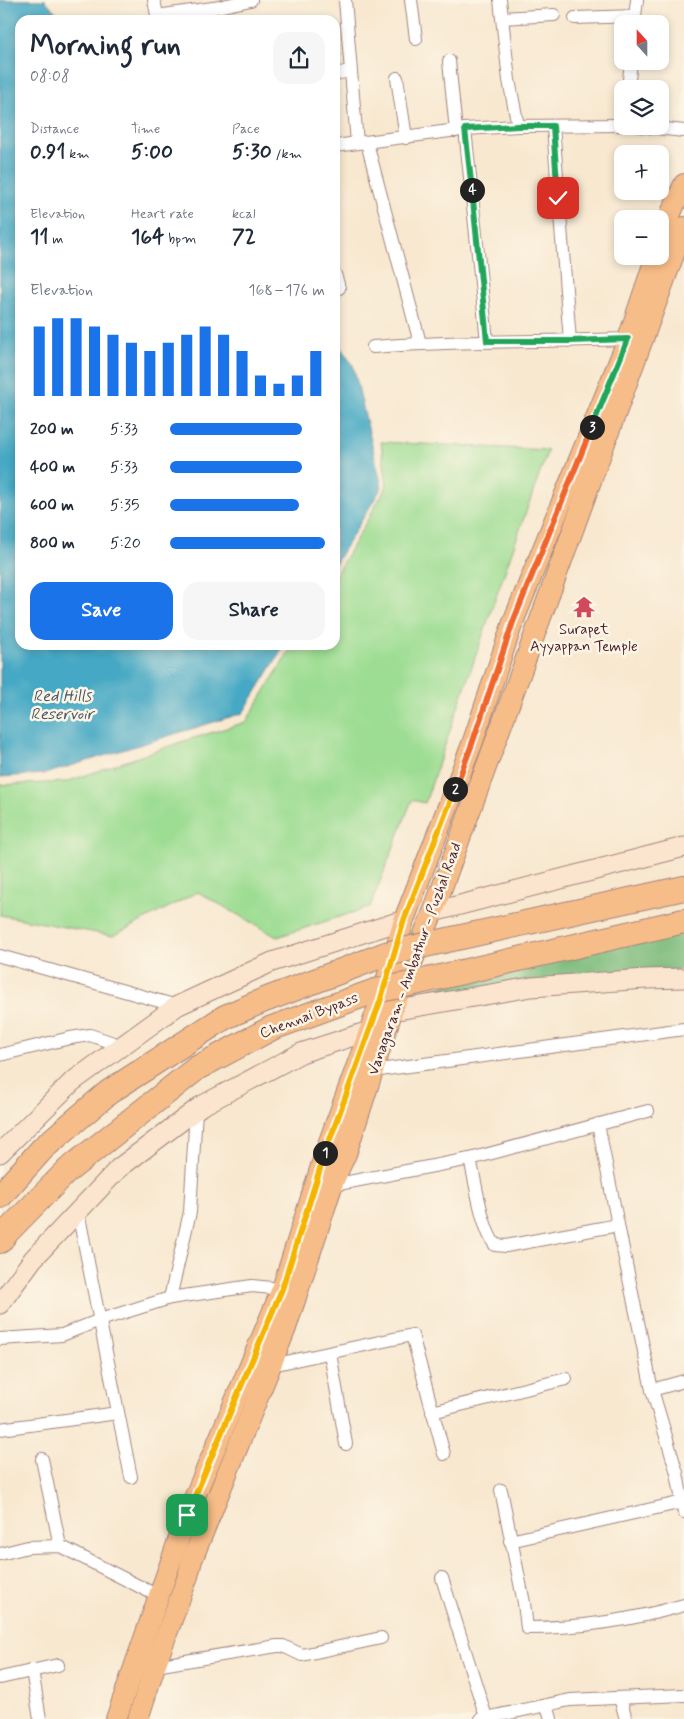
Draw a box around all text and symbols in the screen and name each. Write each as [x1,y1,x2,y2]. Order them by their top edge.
north arrow [614,15,669,70]
map controls [614,15,669,265]
text: Morning run [30,28,181,65]
button: share [273,32,325,84]
text: 08:08 [30,66,70,87]
button: layers [614,80,669,135]
text: Distance [30,120,79,138]
text: Time [131,120,160,138]
text: Pace [232,120,260,138]
text: 0.91 [30,138,65,166]
text: 5:00 [131,138,173,166]
text: 5:30 [232,138,272,166]
text: km [65,145,90,163]
text: /km [272,145,302,163]
button: + [614,145,669,200]
pin [537,177,579,219]
pin: 4 [460,178,484,202]
text: 4 [468,181,477,199]
icon: check [544,184,572,212]
text: Elevation [30,205,85,223]
text: Heart rate [131,205,194,223]
text: kcal [232,205,256,223]
button: − [614,210,669,265]
text: 11 [30,223,48,251]
text: 164 [131,223,164,251]
text: 72 [232,223,256,251]
text: m [48,230,63,248]
text: bpm [164,230,196,248]
text: Elevation [30,280,93,301]
text: 168–176 m [248,280,325,301]
pin: 3 [580,414,604,440]
text: 3 [589,418,596,436]
text: 200 m [30,419,74,440]
text: 5:33 [110,419,138,440]
text: 400 m [30,457,75,478]
text: 5:33 [110,457,138,478]
text: 600 m [30,495,74,516]
text: 5:35 [110,495,140,516]
text: 800 m [30,533,75,554]
text: 5:20 [110,533,141,554]
button: Save [30,582,173,640]
button: Share [183,582,325,640]
temple icon: Surapet Ayyappan Temple [571,594,597,620]
place label: Surapet Ayyappan Temple [530,620,638,657]
water label: Red Hills Reservoir [31,686,96,725]
pin: 2 [442,776,468,802]
text: 2 [452,780,459,798]
street label: Vanagaram - Ambathur - Puzhal Road [363,840,467,1078]
street label: Chennai Bypass [257,988,361,1044]
pin: 1 [312,1140,338,1166]
text: 1 [322,1144,329,1162]
pin [166,1494,208,1536]
icon: arrive [173,1501,201,1529]

